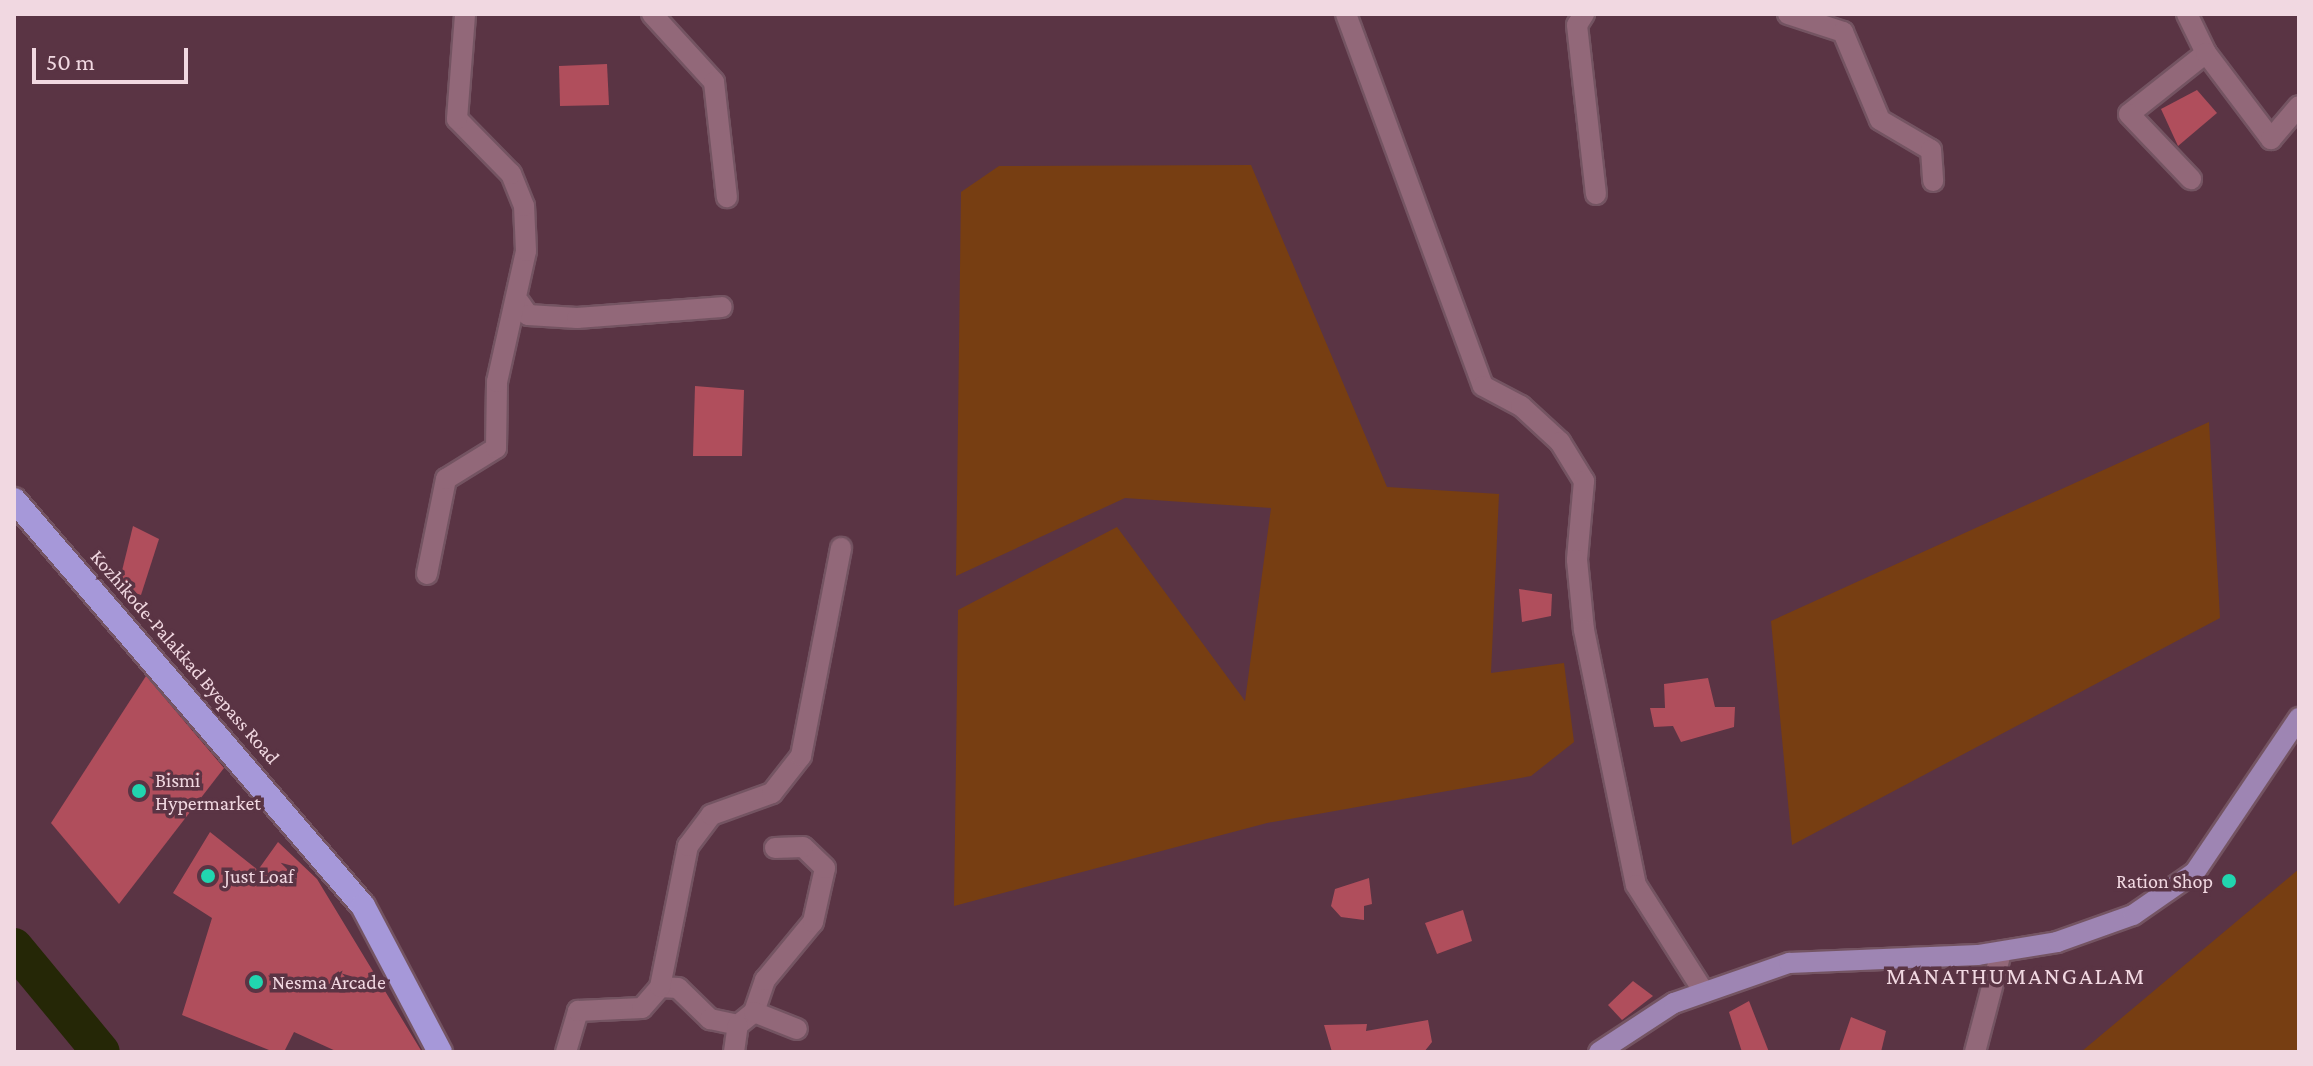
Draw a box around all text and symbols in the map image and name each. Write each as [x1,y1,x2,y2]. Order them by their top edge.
scale bar [36,32,192,82]
text: 50 m [46,48,95,75]
street label: Kozhikode-Palakkad Byepass Road [85,545,285,769]
place label: Bismi Hypermarket [155,768,261,815]
marker: Bismi Hypermarket [130,782,148,800]
place label: Just Loaf [224,864,294,888]
marker: Just Loaf [199,867,217,885]
place label: Ration Shop [2116,869,2213,893]
marker: Ration Shop [2220,872,2238,890]
district label: MANATHUMANGALAM [1886,962,2146,990]
place label: Nesma Arcade [272,970,386,994]
marker: Nesma Arcade [247,973,265,991]

